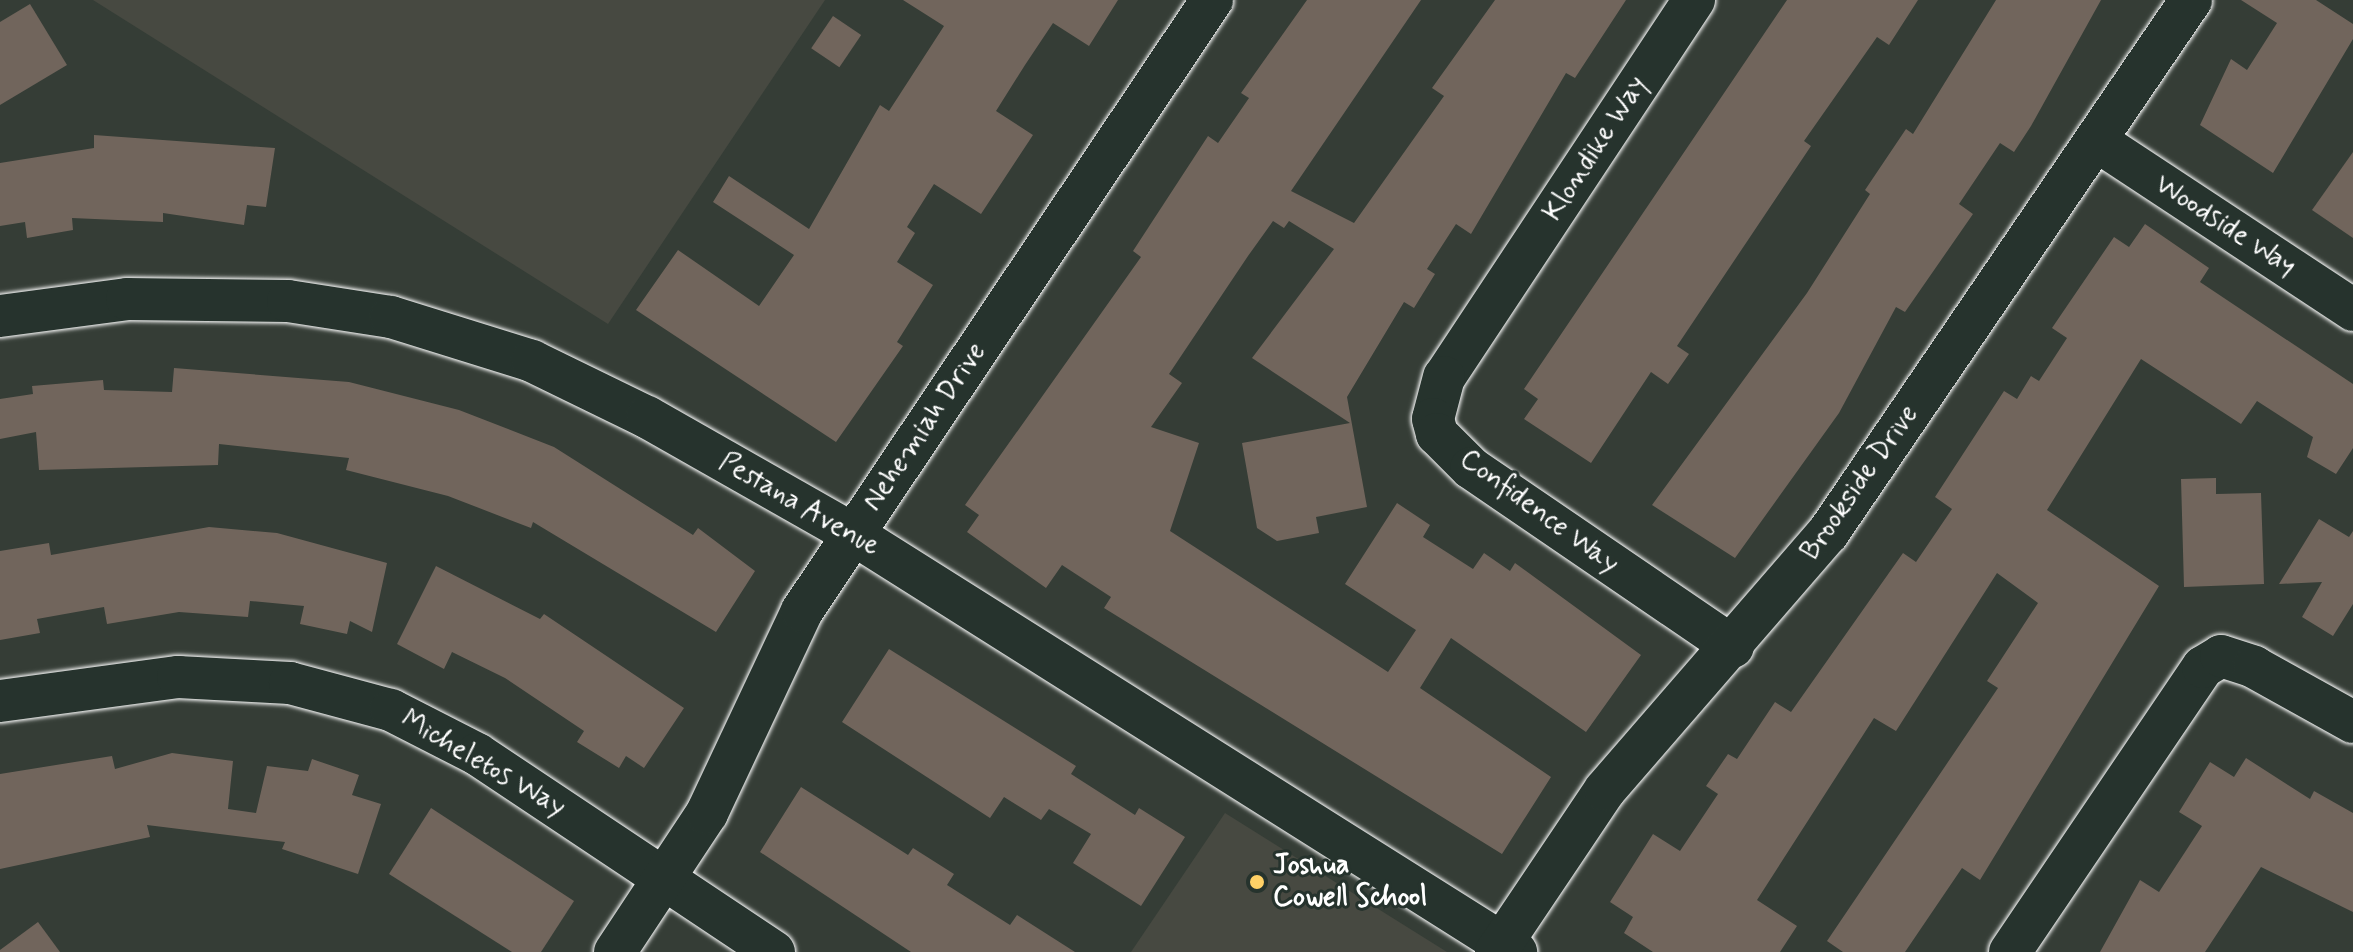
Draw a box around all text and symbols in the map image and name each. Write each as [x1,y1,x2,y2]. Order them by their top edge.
street label: Klondike Way [1535,68,1657,230]
street label: Woodside Way [2145,166,2305,286]
street label: Nehemiah Drive [857,337,993,517]
street label: Brookside Drive [1794,399,1926,567]
street label: Confidence Way [1453,443,1625,581]
street label: Pestana Avenue [711,444,887,566]
street label: Micheletos Way [394,703,572,825]
place label: Joshua Cowell School [1273,849,1428,915]
marker: Joshua Cowell School [1248,873,1266,891]

